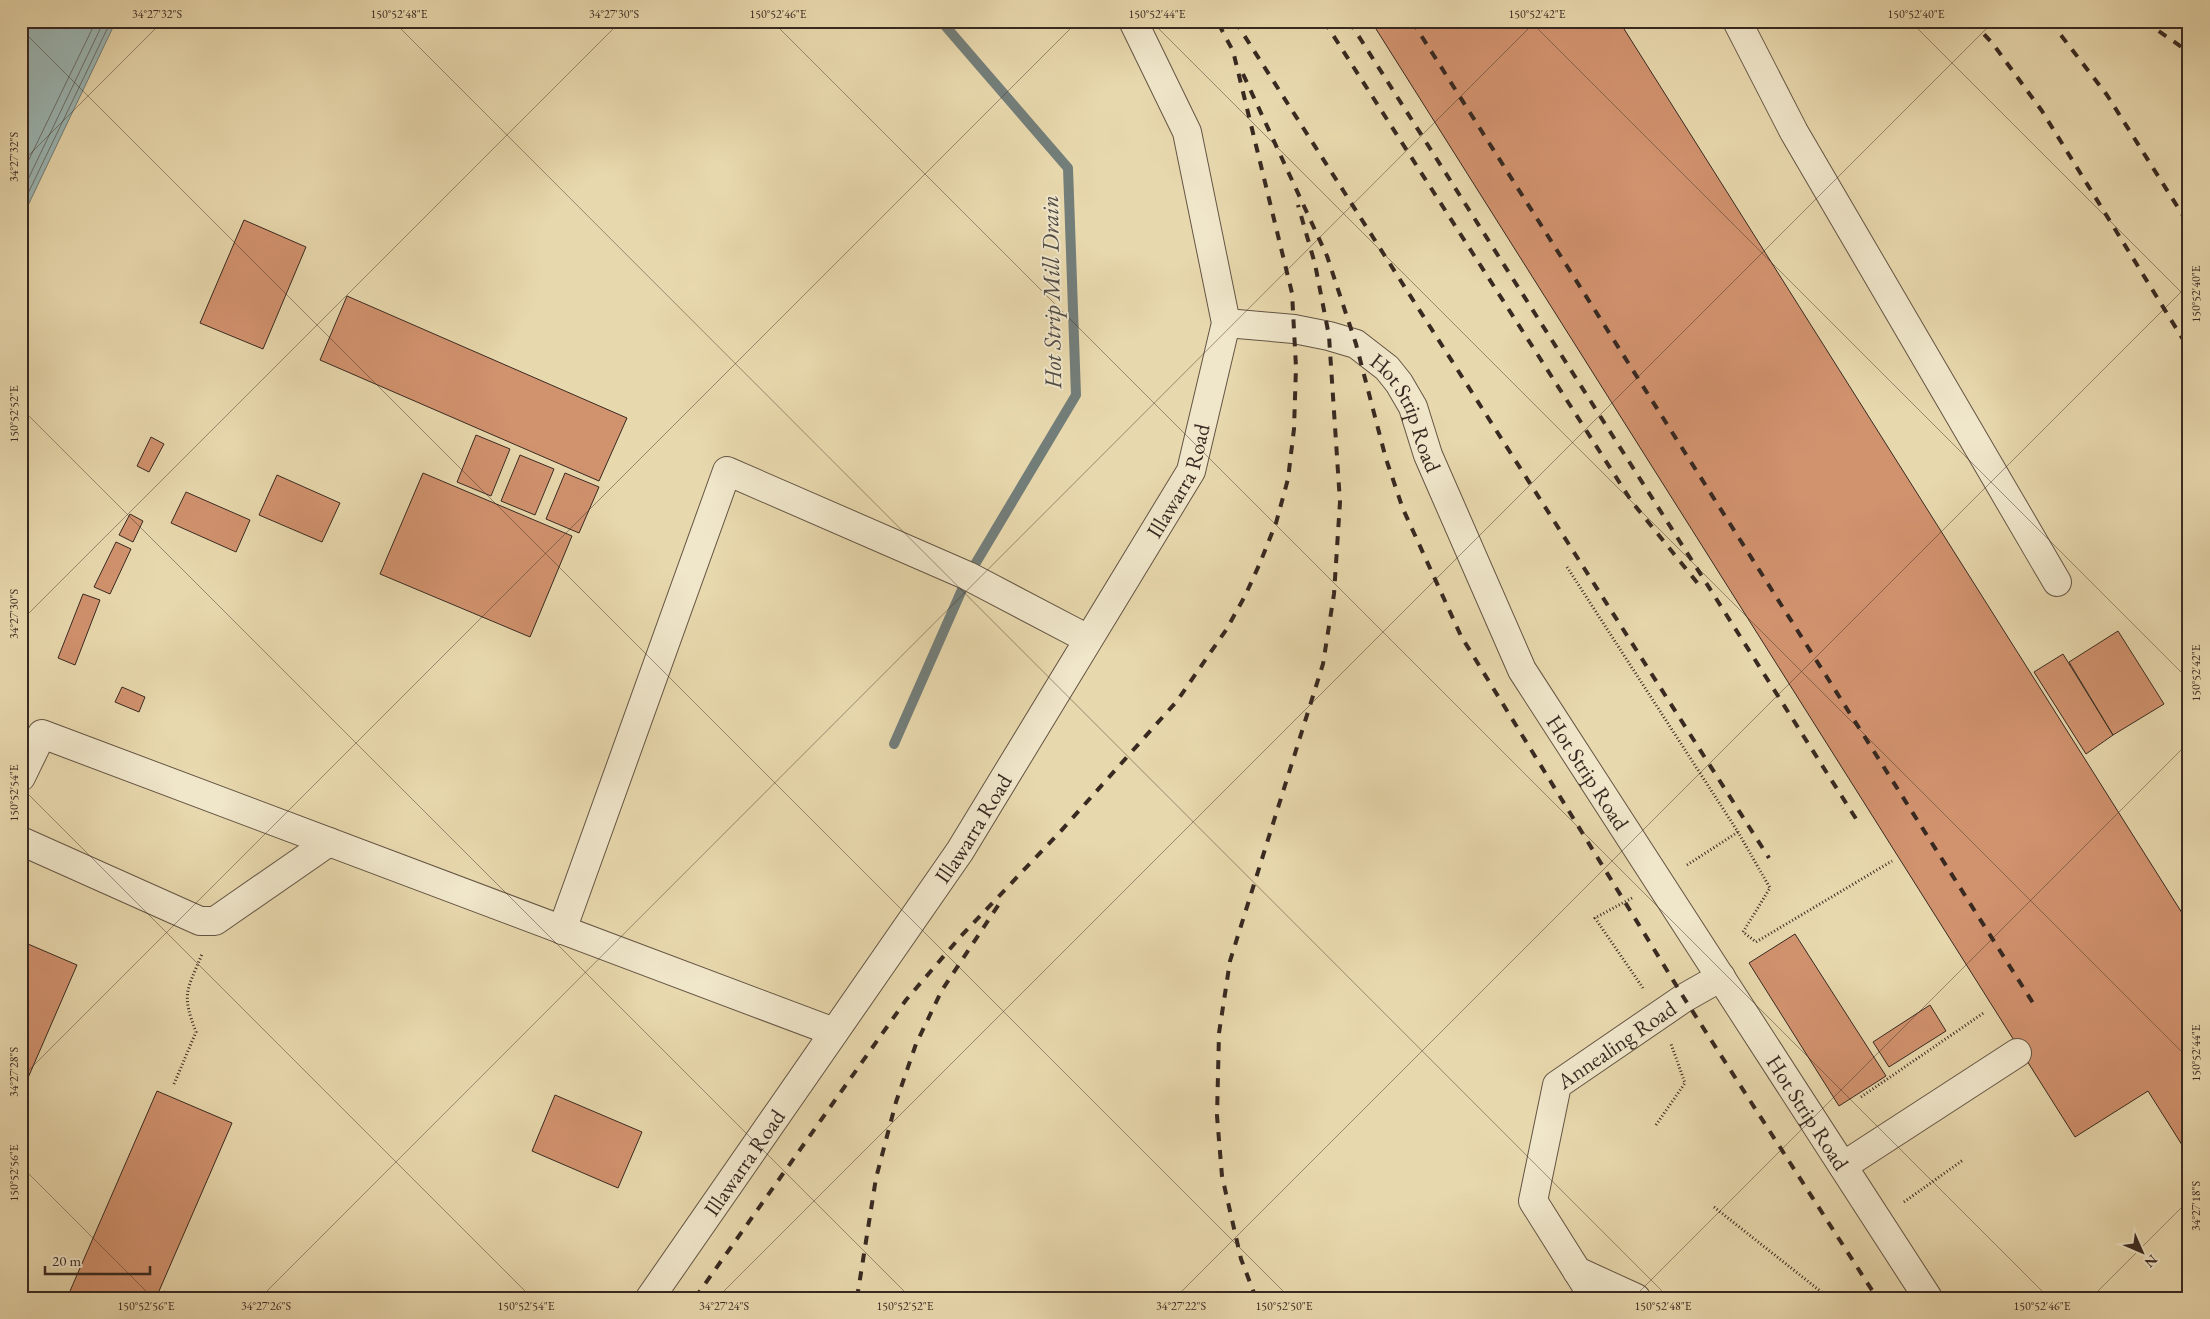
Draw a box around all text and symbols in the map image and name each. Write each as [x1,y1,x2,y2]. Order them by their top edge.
text: 34°27'32"S [132,6,182,22]
text: 150°52'48"E [371,6,428,22]
text: 34°27'30"S [589,6,639,22]
text: 150°52'46"E [750,6,807,22]
text: 150°52'44"E [1129,6,1186,22]
text: 150°52'42"E [1509,6,1566,22]
text: 150°52'40"E [1888,6,1945,22]
text: 34°27'32"S [6,132,22,182]
water label: Hot Strip Mill Drain [1034,195,1068,390]
text: 150°52'40"E [2188,265,2204,322]
street label: Hot Strip Road [1364,346,1449,477]
text: 150°52'52"E [6,385,22,442]
street label: Illawarra Road [1139,420,1216,543]
text: 34°27'30"S [6,589,22,639]
text: 150°52'42"E [2188,644,2204,701]
street label: Hot Strip Road [1540,709,1637,836]
text: 150°52'54"E [6,764,22,821]
street label: Illawarra Road [928,768,1019,889]
street label: Annealing Road [1550,993,1682,1096]
text: 150°52'44"E [2188,1024,2204,1081]
text: 34°27'28"S [6,1047,22,1097]
street label: Hot Strip Road [1760,1049,1856,1176]
street label: Illawarra Road [697,1103,792,1222]
text: 150°52'56"E [6,1144,22,1201]
text: 34°27'18"S [2188,1181,2204,1231]
north arrow [2118,1226,2168,1276]
scale bar [45,1244,150,1276]
text: 20 m [52,1251,81,1270]
text: N [2140,1251,2162,1272]
text: 150°52'56"E [118,1298,175,1314]
text: 34°27'26"S [241,1298,291,1314]
text: 150°52'54"E [498,1298,555,1314]
text: 34°27'24"S [699,1298,749,1314]
text: 150°52'52"E [877,1298,934,1314]
text: 34°27'22"S [1156,1298,1206,1314]
text: 150°52'50"E [1256,1298,1313,1314]
text: 150°52'48"E [1635,1298,1692,1314]
text: 150°52'46"E [2014,1298,2071,1314]

